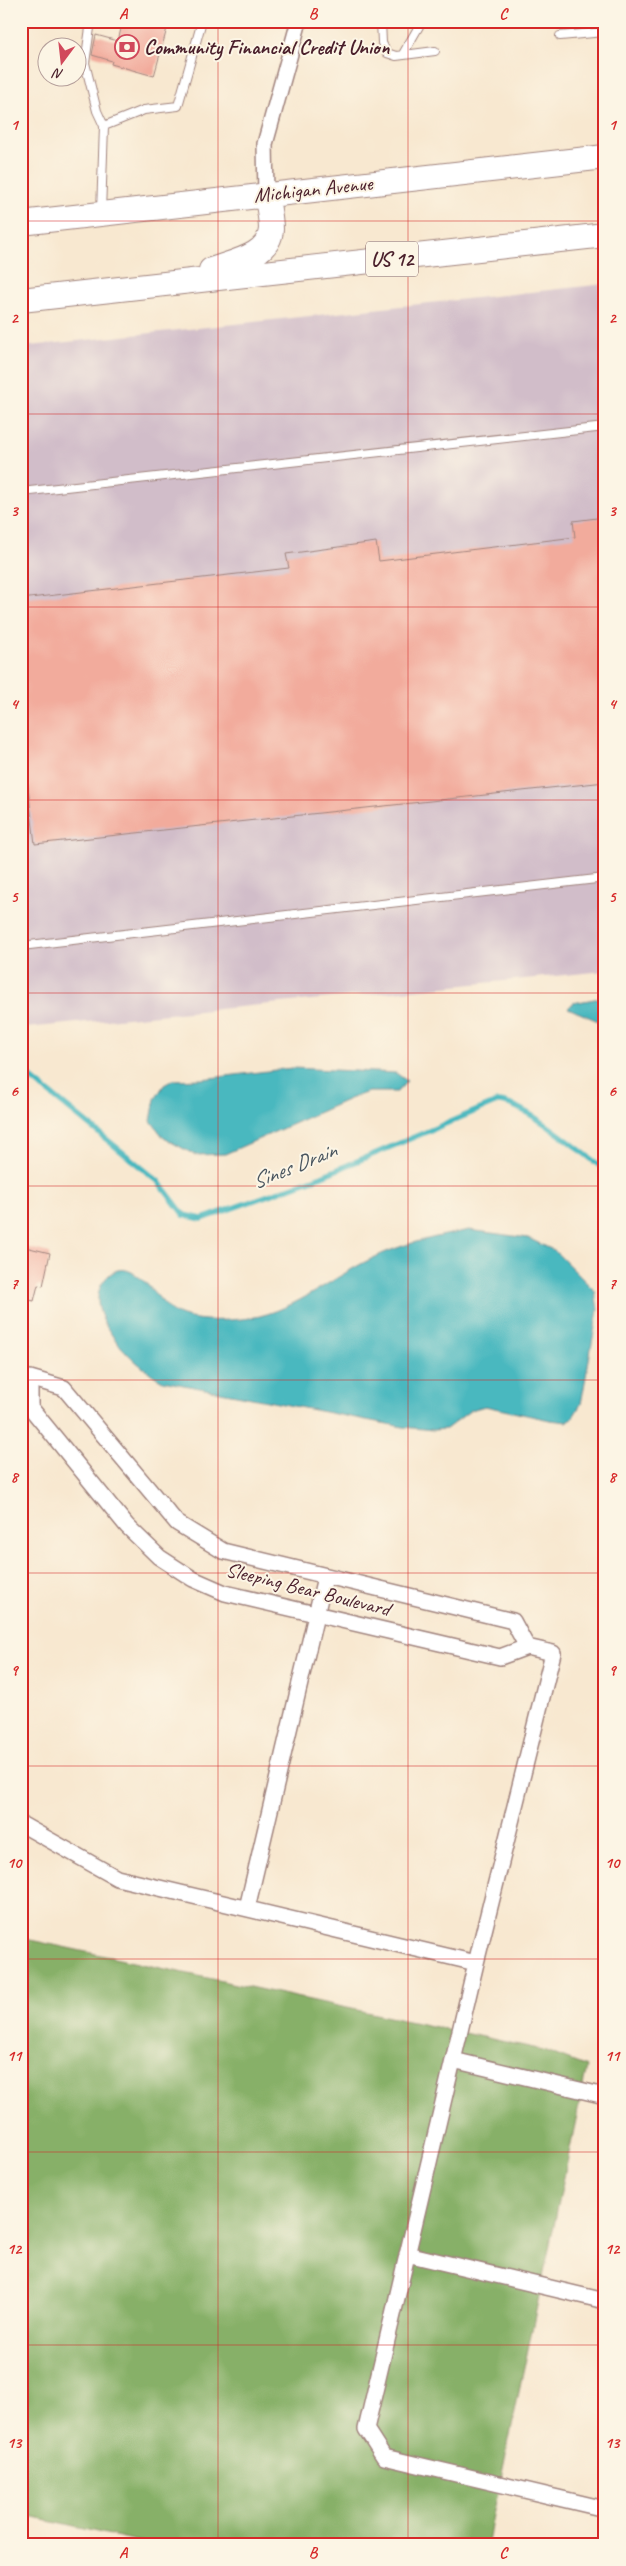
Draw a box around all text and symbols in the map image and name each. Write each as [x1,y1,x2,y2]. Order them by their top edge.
text: A [119,4,129,24]
text: B [309,4,319,24]
text: C [499,4,509,24]
bank icon: Community Financial Credit Union [114,34,140,60]
place label: Community Financial Credit Union [144,34,390,61]
north arrow [38,38,88,88]
text: N [50,64,65,83]
text: 1 [10,115,19,135]
text: 1 [608,115,617,135]
street label: Michigan Avenue [252,170,375,208]
road number: US 12 [366,242,418,276]
text: 2 [10,308,19,328]
text: 2 [608,308,617,328]
text: 3 [10,501,19,521]
text: 3 [608,501,617,521]
text: 4 [10,694,19,714]
text: 4 [608,694,617,714]
text: 5 [11,887,20,907]
text: 5 [609,887,618,907]
text: 6 [10,1081,19,1101]
text: 6 [608,1081,617,1101]
water label: Sines Drain [248,1136,342,1196]
text: 7 [10,1274,19,1294]
text: 7 [608,1274,617,1294]
text: 8 [10,1467,19,1487]
text: 8 [608,1467,617,1487]
street label: Sleeping Bear Boulevard [223,1556,395,1623]
text: 9 [10,1660,19,1680]
text: 9 [608,1660,617,1680]
text: 10 [7,1853,23,1873]
text: 10 [605,1853,621,1873]
text: 11 [7,2046,23,2066]
text: 11 [605,2046,621,2066]
text: 12 [7,2239,23,2259]
text: 12 [605,2239,621,2259]
text: 13 [7,2433,23,2453]
text: 13 [605,2433,621,2453]
text: A [119,2543,129,2563]
text: B [309,2543,319,2563]
text: C [499,2543,509,2563]

